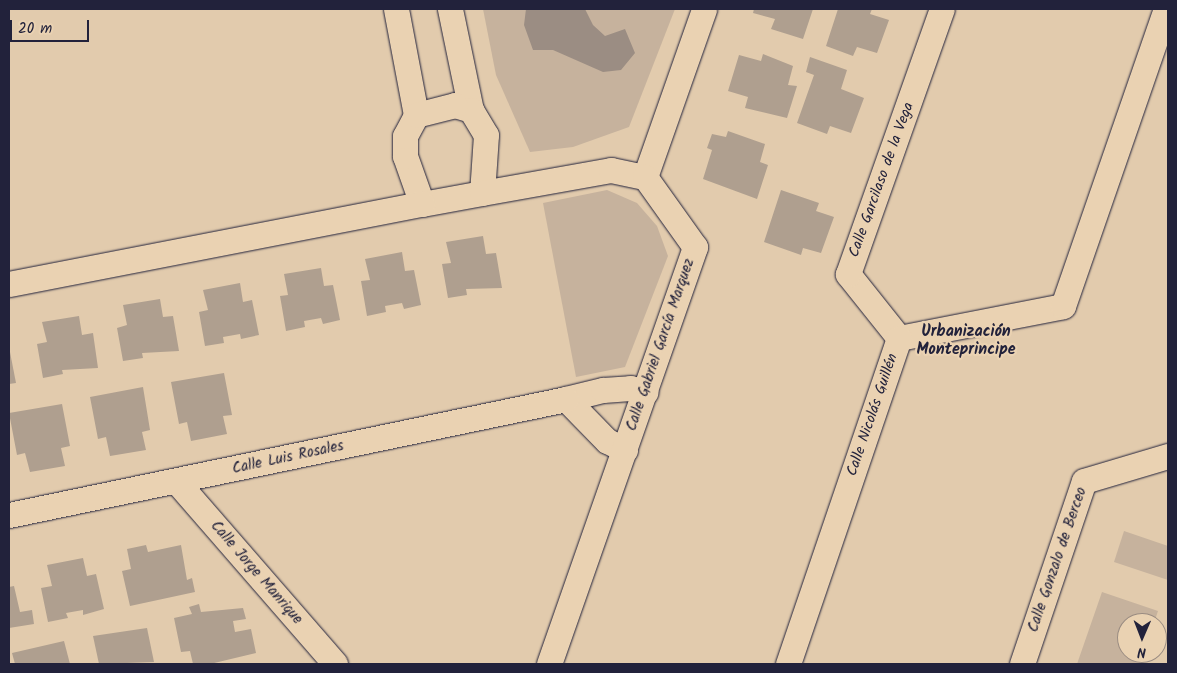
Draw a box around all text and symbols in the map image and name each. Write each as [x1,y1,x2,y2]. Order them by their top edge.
scale bar [12,10,91,42]
text: 20 m [18,17,52,41]
street label: Calle Garcilaso de la Vega [846,100,918,260]
street label: Calle Gabriel García Marquez [623,256,699,434]
district label: Urbanización Monteprincipe [916,322,1016,360]
street label: Calle Nicolás Guillén [844,351,902,479]
street label: Calle Luis Rosales [231,437,345,479]
street label: Calle Gonzalo de Berceo [1025,485,1091,635]
street label: Calle Jorge Manrique [206,518,306,628]
north arrow [1117,613,1167,663]
text: N [1137,641,1146,663]

